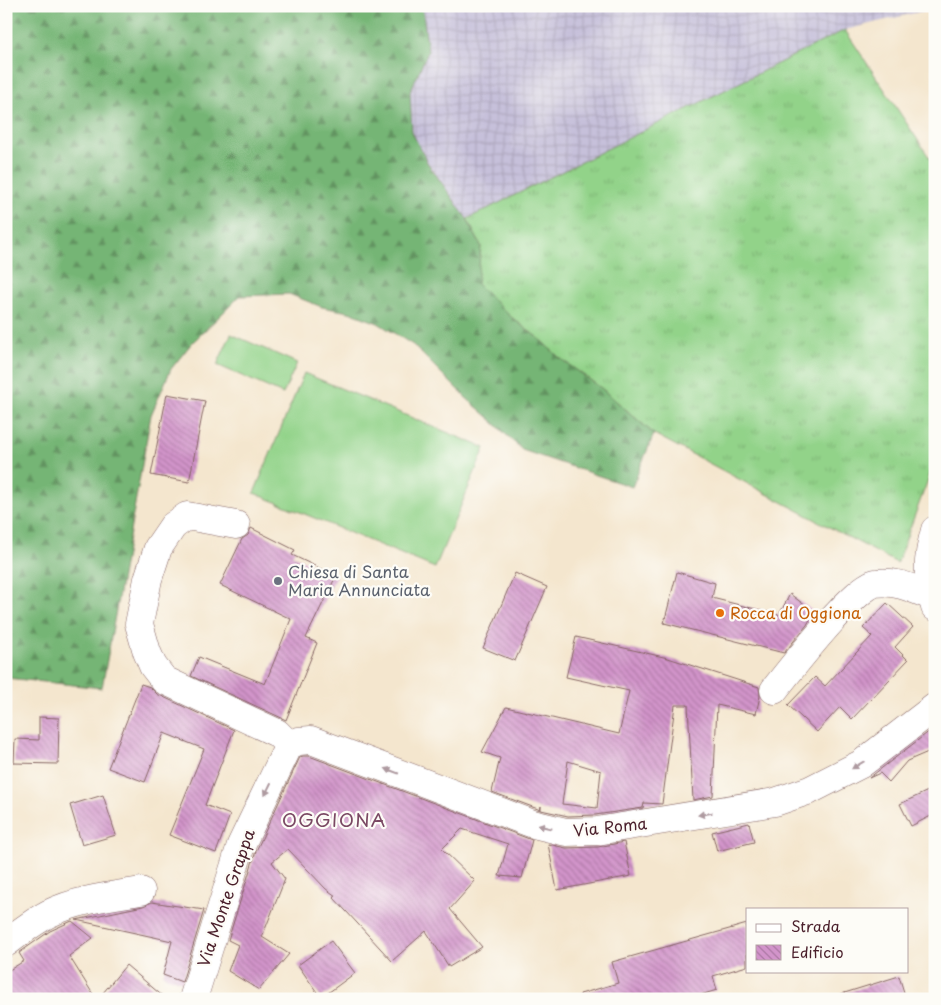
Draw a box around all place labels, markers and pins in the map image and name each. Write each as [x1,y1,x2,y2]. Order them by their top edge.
place label: Chiesa di Santa Maria Annunciata [288,559,430,601]
marker: Chiesa di Santa Maria Annunciata [272,575,284,587]
place label: Rocca di Oggiona [730,600,861,624]
marker: Rocca di Oggiona [714,607,726,619]

